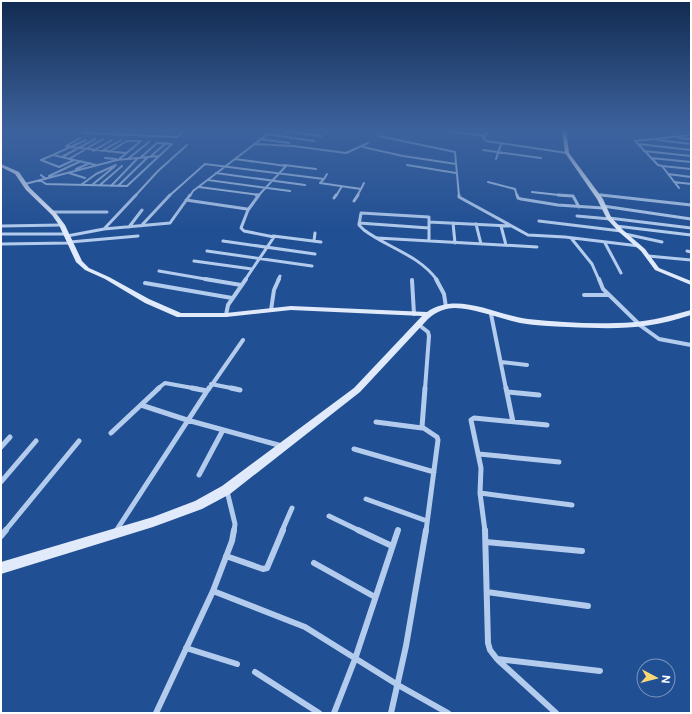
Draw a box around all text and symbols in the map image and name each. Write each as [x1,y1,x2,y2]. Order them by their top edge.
north arrow [636,658,676,698]
text: N [659,674,672,684]

